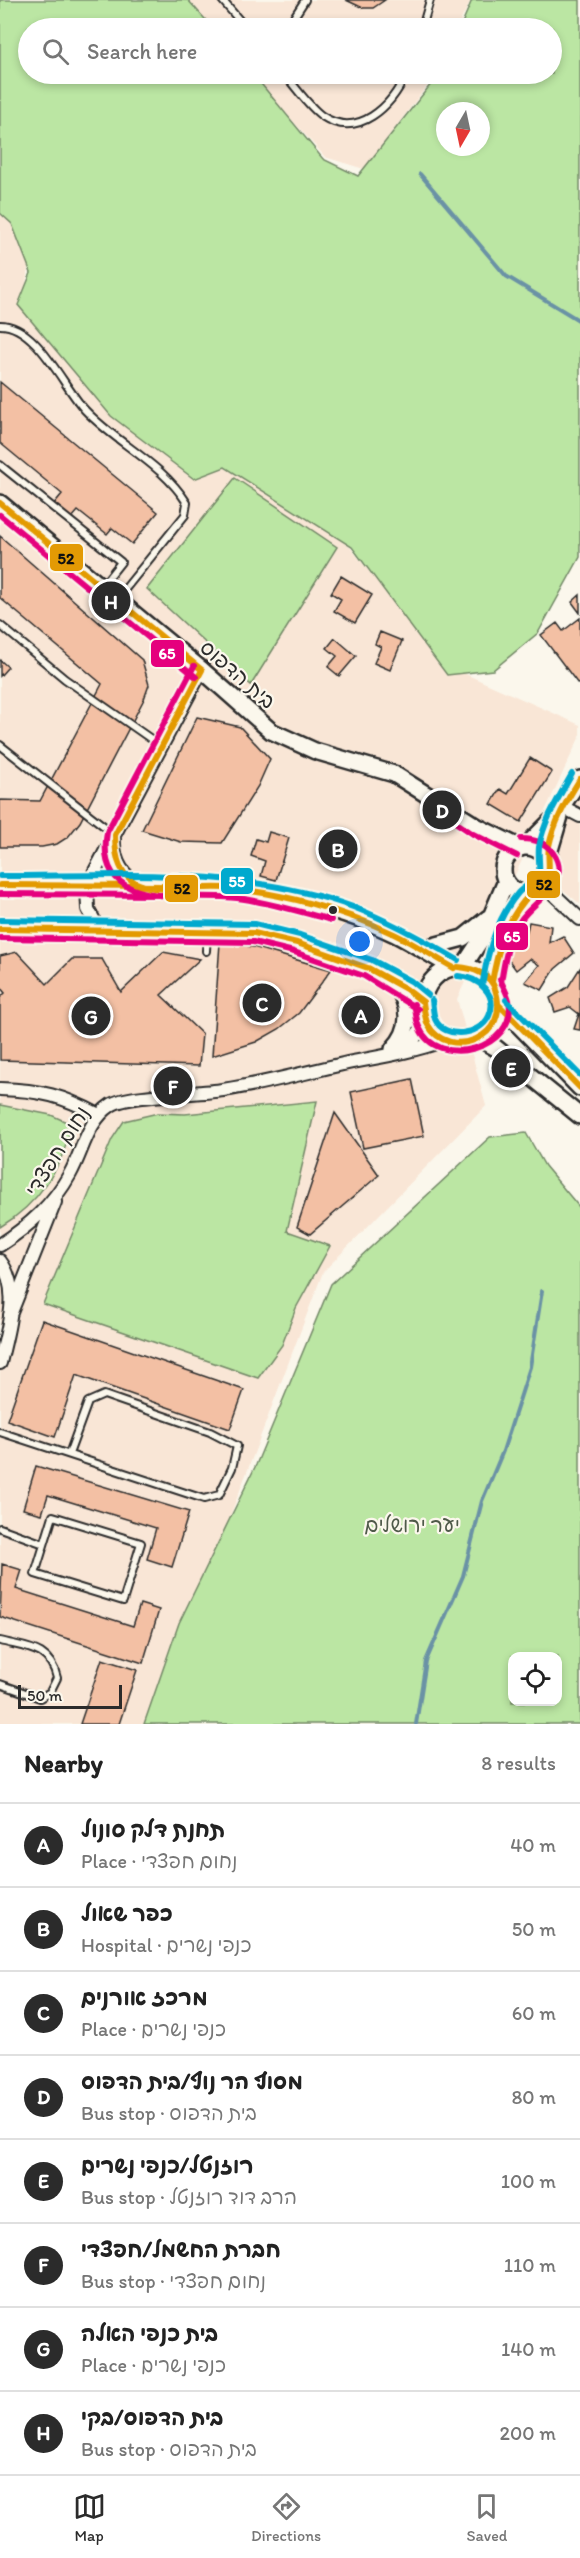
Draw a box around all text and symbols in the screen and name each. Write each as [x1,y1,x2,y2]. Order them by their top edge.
search box [18,18,562,84]
icon: search [39,35,72,68]
text: Search here [87,38,197,65]
north arrow [436,102,490,156]
line badge: 52 [49,543,84,572]
text: 52 [58,549,75,568]
pin: H [92,578,130,624]
street label: בית הדפוס [195,634,281,714]
line badge: 65 [150,639,185,668]
text: 65 [159,644,176,663]
pin: D [422,788,462,832]
pin: B [318,826,358,872]
line badge: 55 [220,867,254,895]
line badge: 52 [526,870,561,899]
text: 55 [229,872,246,891]
line badge: 52 [164,874,199,903]
text: 52 [536,875,553,894]
text: 52 [174,879,191,898]
unlabelled marker [327,904,339,916]
line badge: 65 [495,922,529,951]
your location [345,927,374,956]
text: 65 [504,927,521,946]
pin: C [242,980,282,1026]
pin: A [342,992,380,1038]
pin: G [72,994,110,1038]
pin: E [492,1046,530,1090]
pin: F [154,1064,192,1108]
street label: נחום חפצדי [20,1101,94,1201]
park label: יער ירושלים [364,1512,460,1537]
map controls [508,1652,562,1706]
button: locate [508,1652,562,1706]
scale bar [18,1682,122,1710]
text: 50 m [27,1686,62,1705]
text: Nearby [24,1747,103,1779]
text: 8 results [481,1751,556,1775]
text: תחנת דלק סונול [81,1816,225,1843]
text: A [37,1833,50,1857]
text: 40 m [510,1833,556,1857]
text: Place · נחום חפצדי [81,1849,238,1873]
text: כפר שאול [81,1900,173,1927]
text: B [37,1917,50,1941]
text: 50 m [512,1917,556,1941]
text: Hospital · כנפי נשרים [81,1933,251,1957]
text: מרכז אורנים [81,1984,208,2011]
text: C [37,2001,50,2025]
text: 60 m [512,2001,556,2025]
text: Place · כנפי נשרים [81,2017,226,2041]
text: מסוף הר נוף/בית הדפוס [81,2068,303,2095]
text: D [37,2085,50,2109]
text: 80 m [511,2085,556,2109]
text: Bus stop · בית הדפוס [81,2101,257,2125]
text: רוזנטל/כנפי נשרים [81,2152,254,2179]
text: E [38,2169,49,2193]
text: 100 m [501,2169,556,2193]
text: Bus stop · הרב דוד רוזנטל [81,2185,297,2209]
text: חברת החשמל/חפצדי [81,2236,281,2263]
text: F [38,2253,49,2277]
text: 110 m [504,2253,556,2277]
text: Bus stop · נחום חפצדי [81,2269,266,2293]
text: בית כנפי האלה [81,2320,218,2347]
text: G [37,2337,50,2361]
text: 140 m [501,2337,556,2361]
text: Place · כנפי נשרים [81,2353,226,2377]
text: בית הדפוס/בקי [81,2404,223,2431]
text: H [37,2421,50,2445]
text: 200 m [500,2421,556,2445]
text: Bus stop · בית הדפוס [81,2437,257,2461]
tab: Map [73,2490,106,2545]
tab: Directions [251,2490,321,2545]
tab: Saved [467,2490,507,2545]

